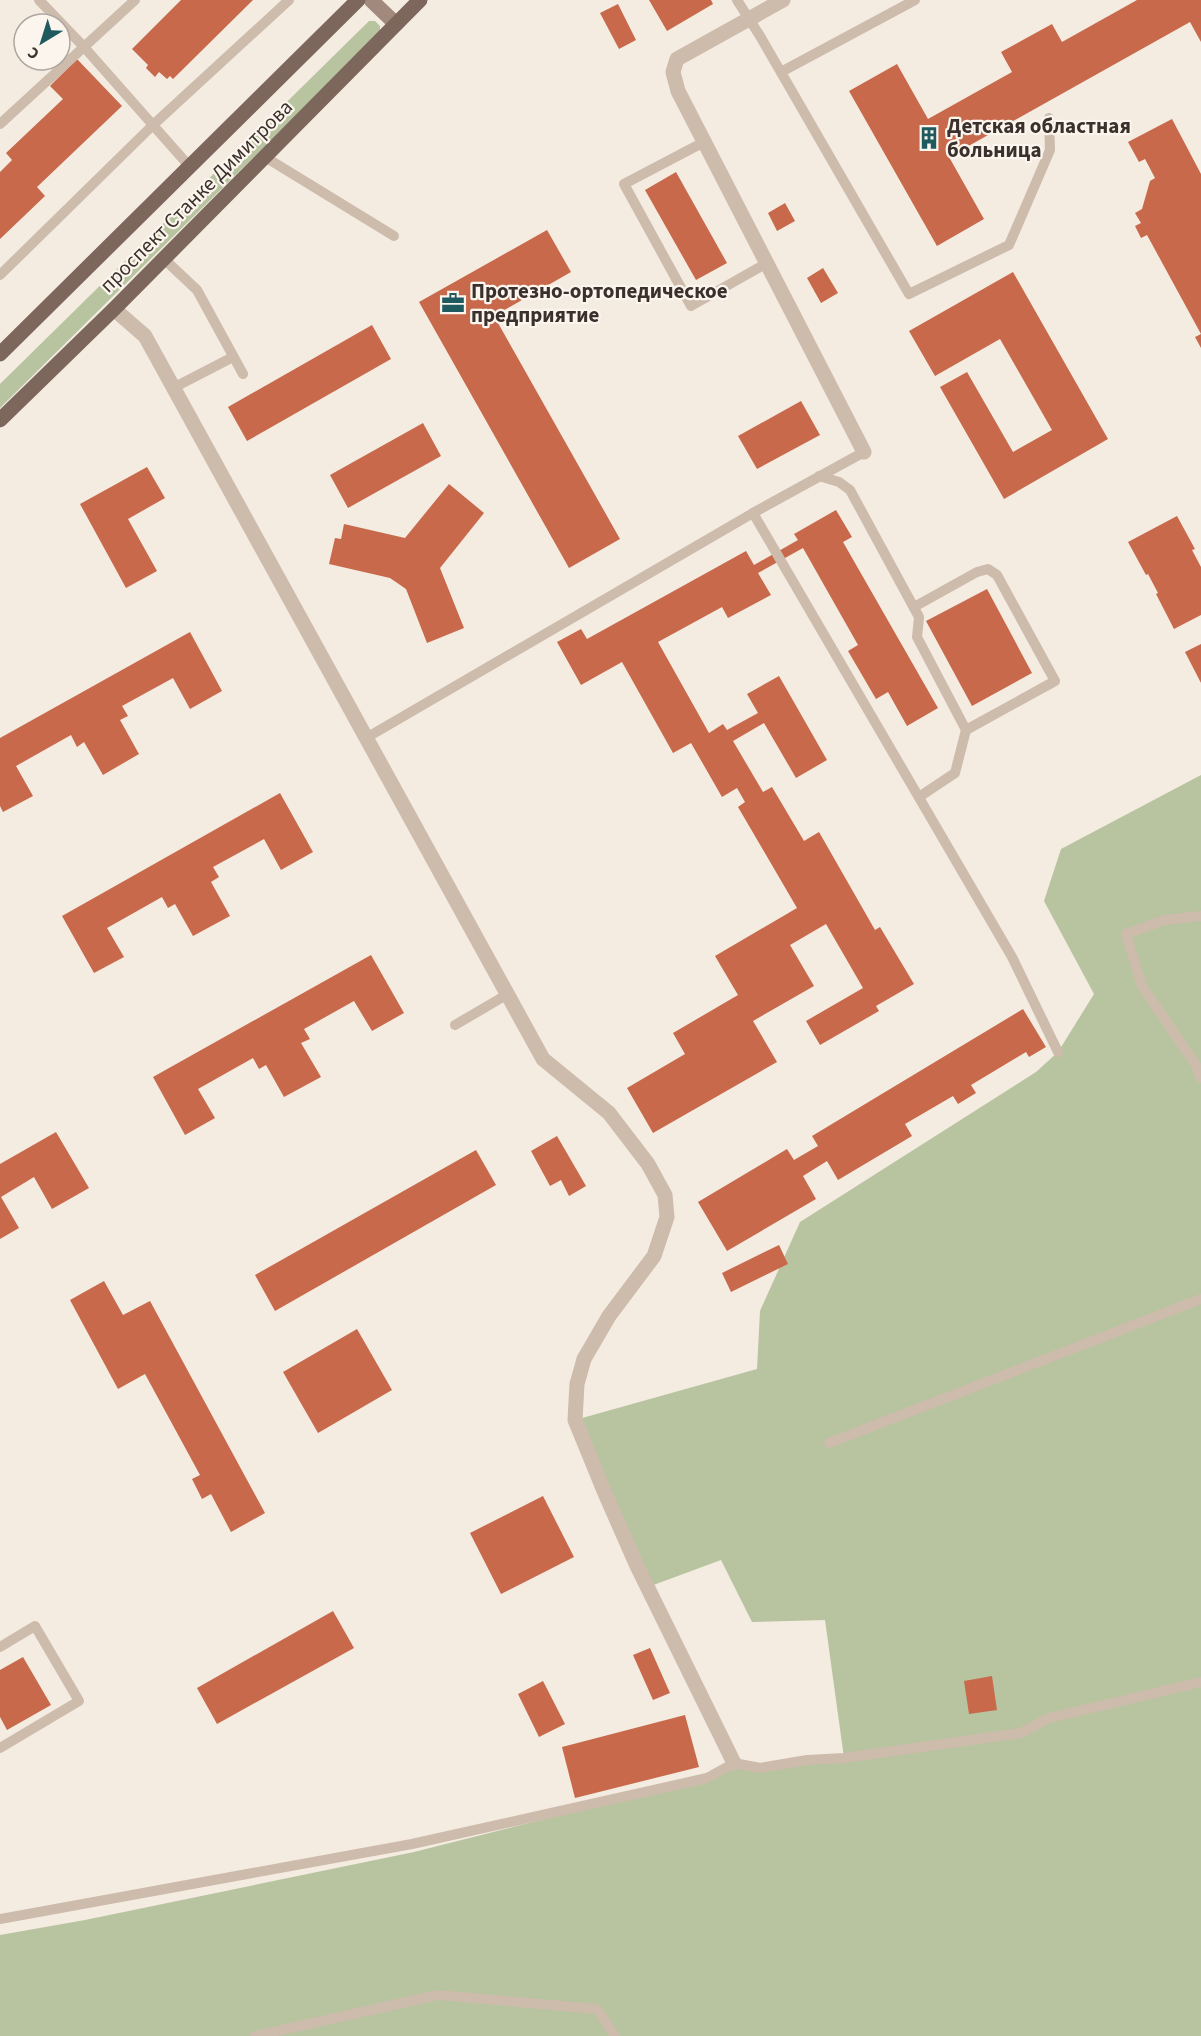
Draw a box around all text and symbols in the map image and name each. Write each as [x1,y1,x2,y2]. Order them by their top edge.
north arrow [12,12,72,72]
text: С [23,41,44,65]
street label: проспект Станке Димитрова [93,93,299,299]
place label: Детская областная больница [947,111,1131,165]
building icon: Детская областная больница [916,125,942,151]
place label: Протезно-ортопедическое предприятие [471,276,728,330]
office icon: Протезно-ортопедическое предприятие [440,290,466,316]

